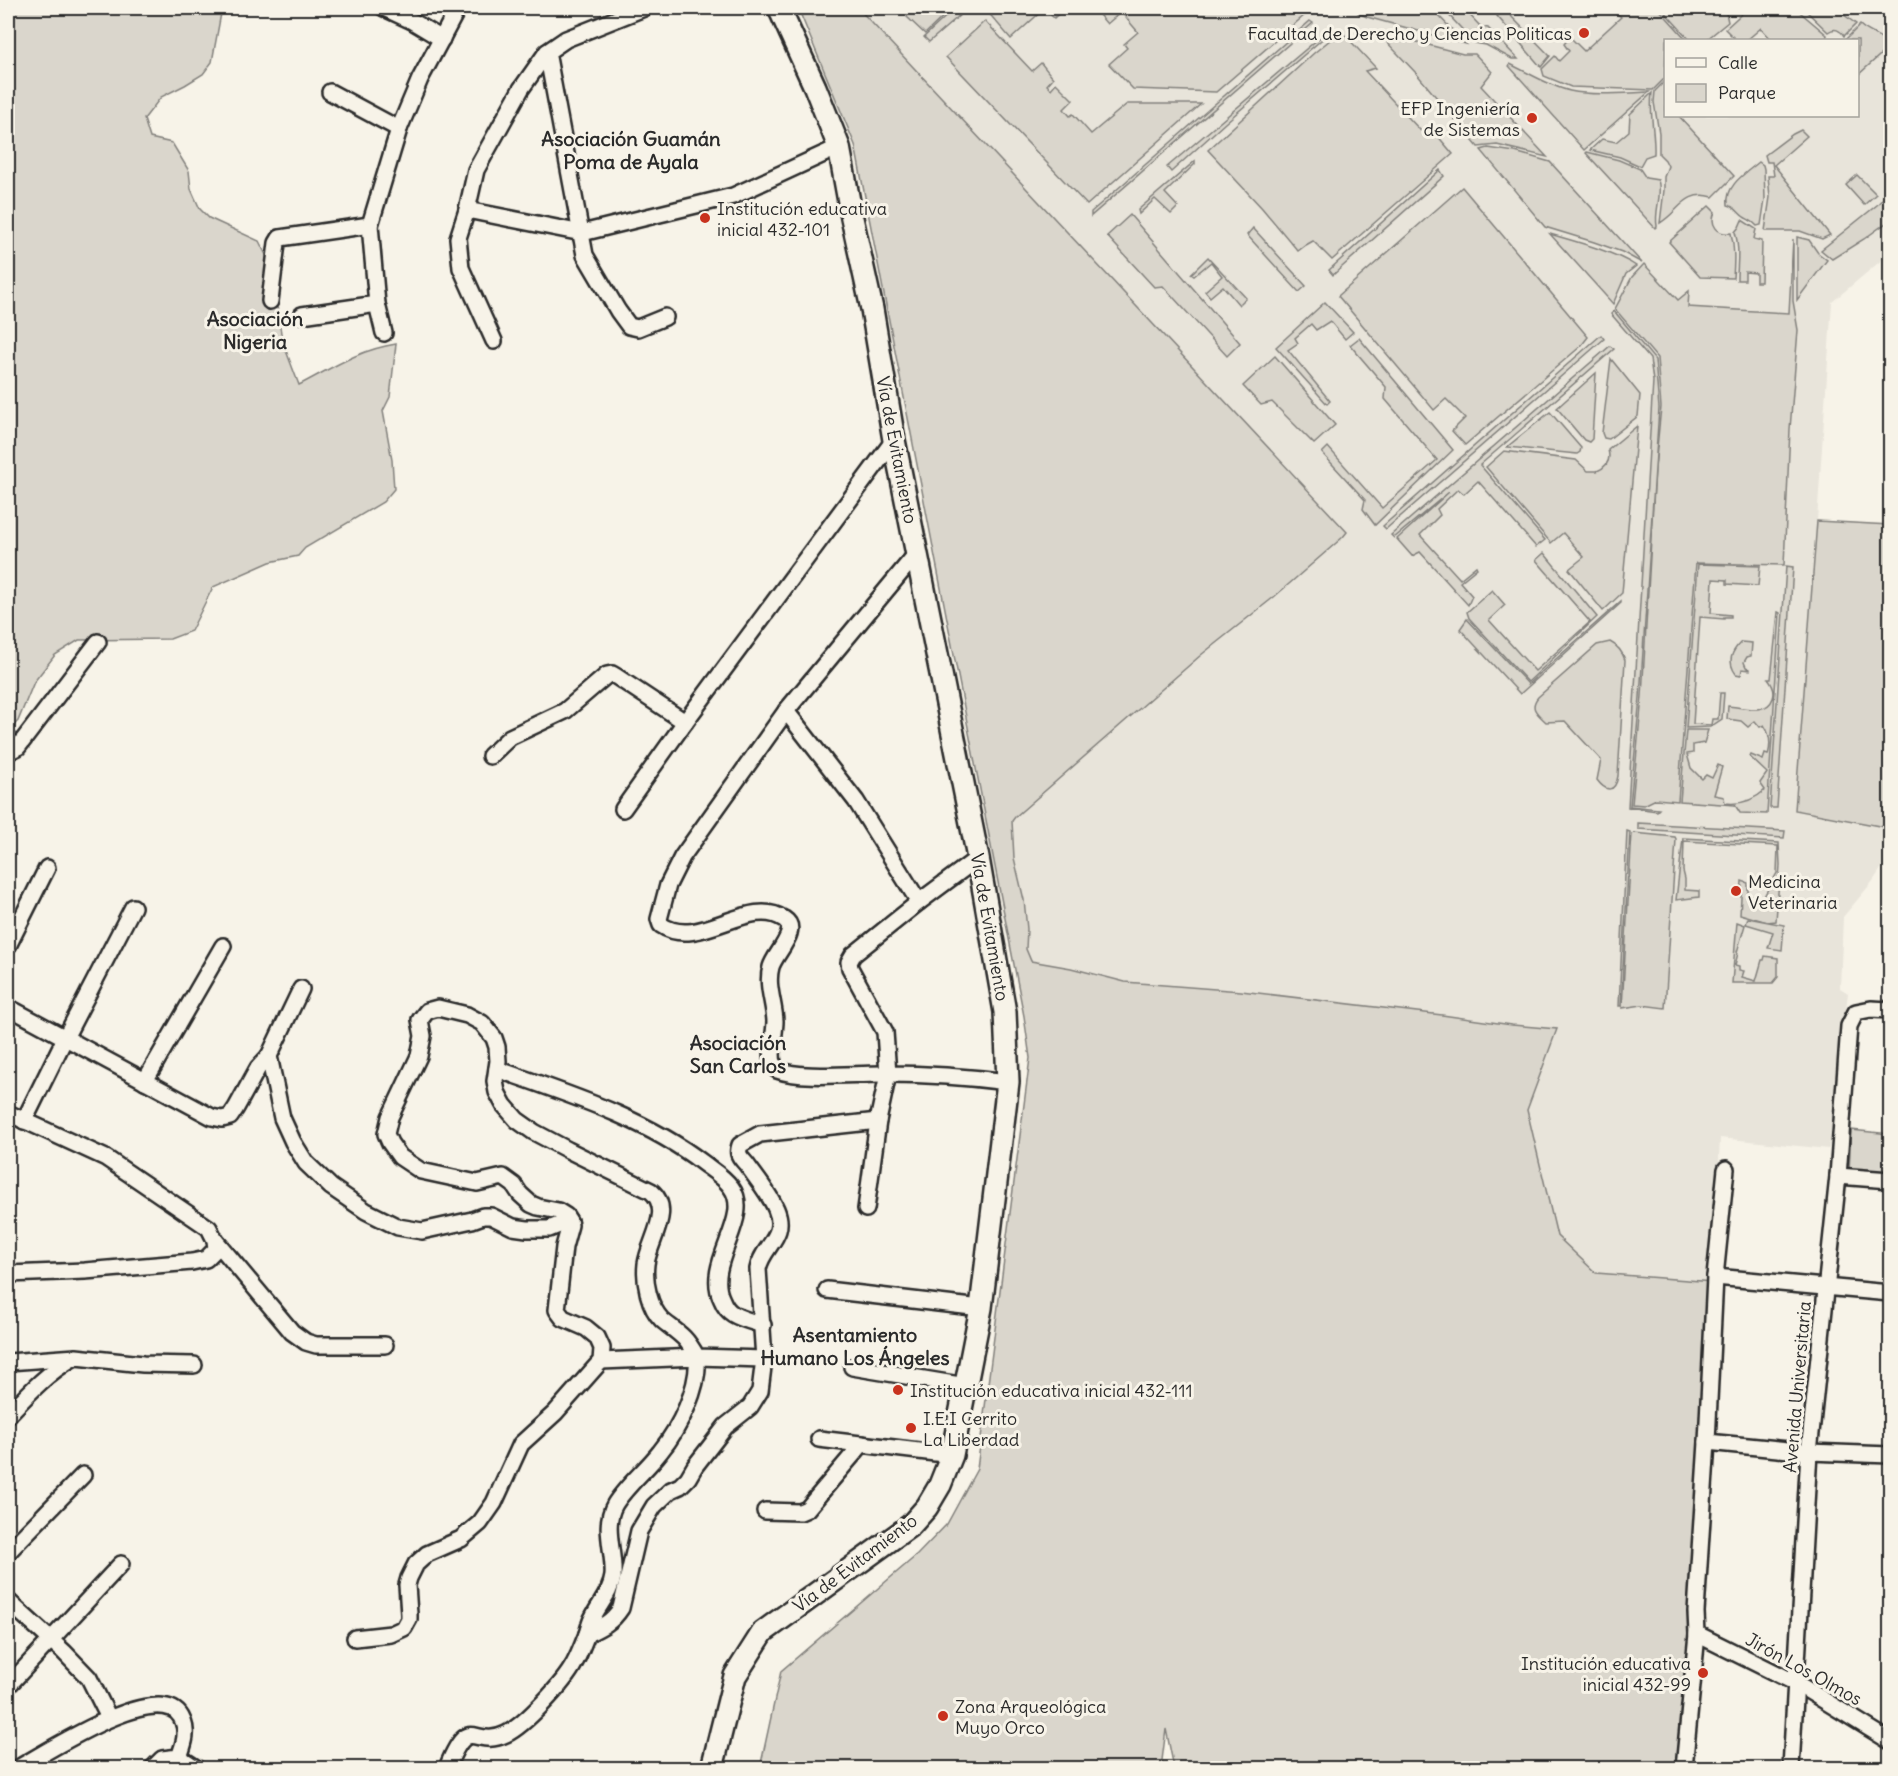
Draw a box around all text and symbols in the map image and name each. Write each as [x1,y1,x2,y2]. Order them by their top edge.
place label: Facultad de Derecho y Ciencias Politicas [1248,22,1572,45]
marker: Facultad de Derecho y Ciencias Politicas [1577,26,1591,40]
legend [1664,39,1859,117]
text: Calle [1718,51,1758,74]
text: Parque [1718,81,1776,104]
place label: EFP Ingeniería de Sistemas [1401,97,1520,141]
marker: EFP Ingeniería de Sistemas [1525,111,1539,125]
district label: Asociación Guamán Poma de Ayala [541,126,721,174]
place label: Institución educativa inicial 432-101 [717,197,887,241]
marker: Institución educativa inicial 432-101 [698,211,712,225]
district label: Asociación Nigeria [207,306,304,354]
street label: Vía de Evitamiento [871,374,923,526]
street label: Vía de Evitamiento [966,851,1014,1003]
place label: Medicina Veterinaria [1748,870,1838,914]
marker: Medicina Veterinaria [1729,884,1743,898]
district label: Asociación San Carlos [690,1030,787,1078]
street label: Avenida Universitaria [1778,1300,1816,1474]
district label: Asentamiento Humano Los Ángeles [760,1322,950,1370]
place label: Institución educativa inicial 432-111 [910,1379,1193,1402]
marker: Institución educativa inicial 432-111 [891,1383,905,1397]
place label: I.E.I Cerrito La Liberdad [923,1407,1020,1451]
marker: I.E.I Cerrito La Liberdad [904,1421,918,1435]
street label: Vía de Evitamiento [788,1509,922,1617]
street label: Jirón Los Olmos [1742,1628,1866,1710]
place label: Institución educativa inicial 432-99 [1521,1652,1691,1696]
marker: Institución educativa inicial 432-99 [1696,1666,1710,1680]
place label: Zona Arqueológica Muyo Orco [955,1695,1106,1739]
marker: Zona Arqueológica Muyo Orco [936,1709,950,1723]

